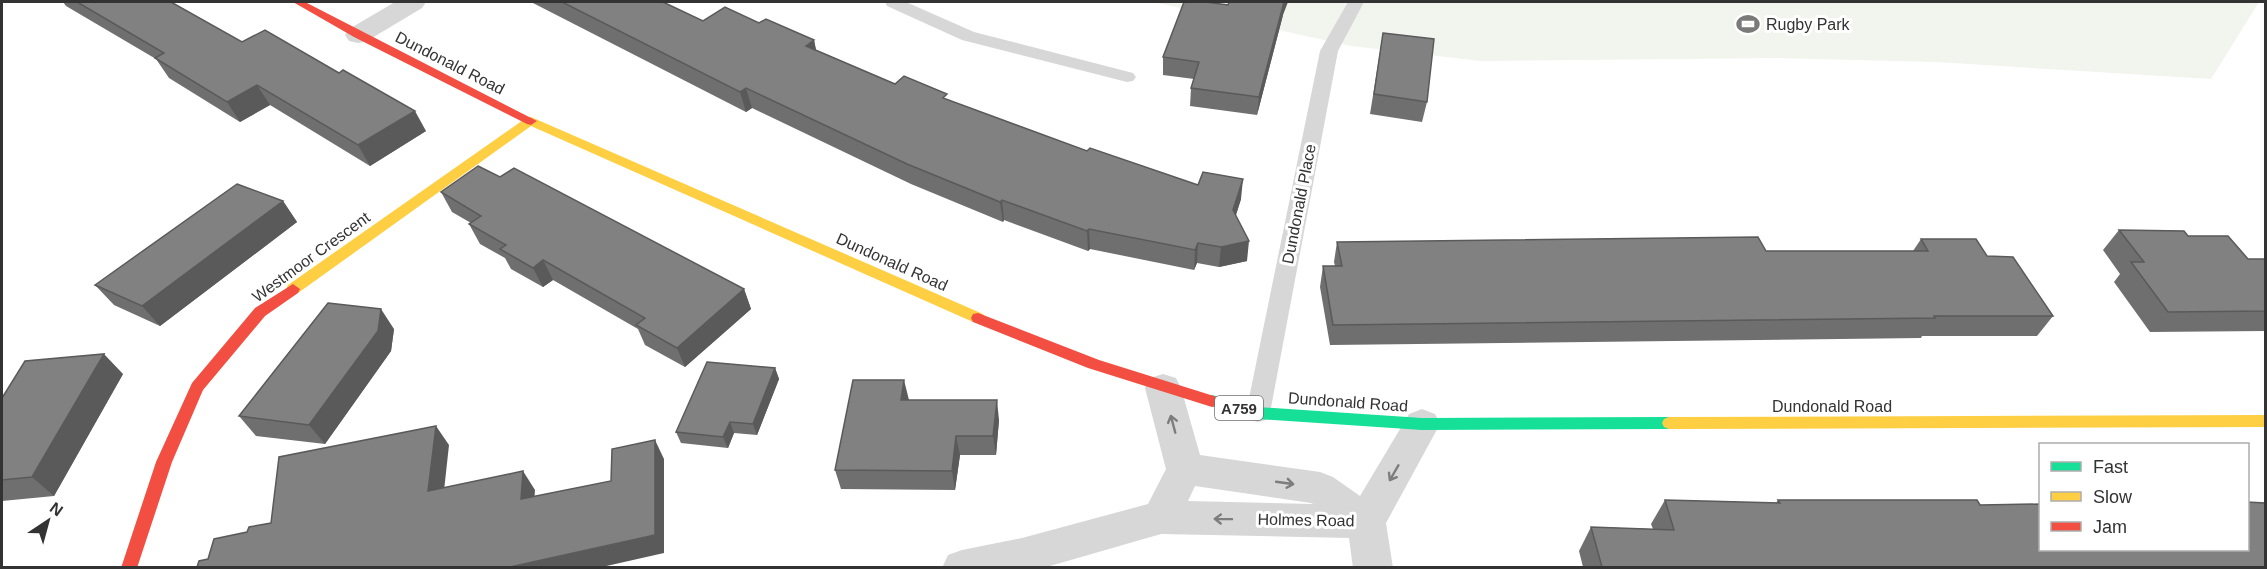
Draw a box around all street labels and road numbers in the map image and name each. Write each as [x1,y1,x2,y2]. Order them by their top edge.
street label: Dundonald Road [393,28,507,98]
street label: Dundonald Place [1279,142,1319,265]
street label: Westmoor Crescent [249,208,374,305]
street label: Dundonald Road [834,230,950,294]
street label: Dundonald Road [1288,389,1408,415]
road number: A759 [1215,396,1263,420]
street label: Dundonald Road [1772,398,1892,415]
street label: Holmes Road [1257,511,1355,529]

